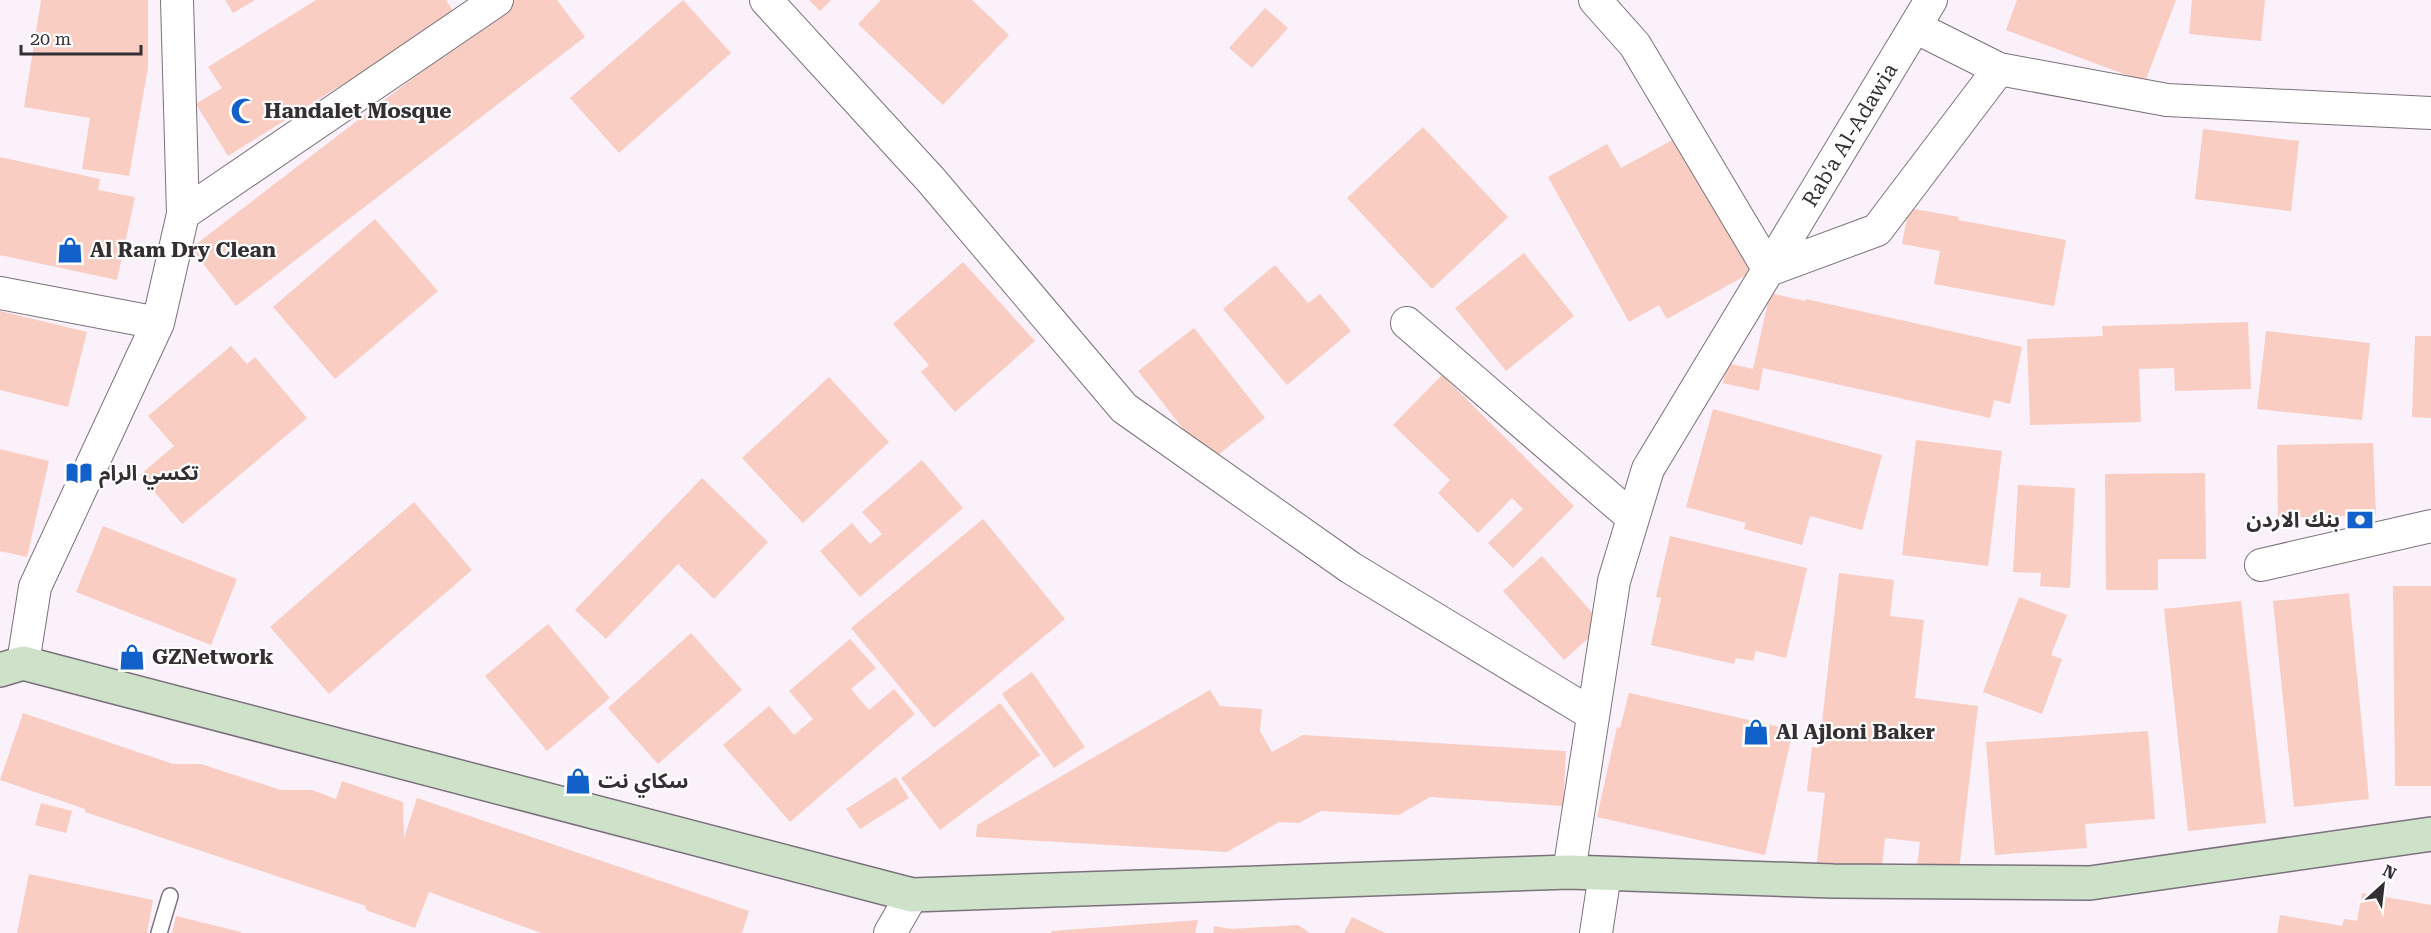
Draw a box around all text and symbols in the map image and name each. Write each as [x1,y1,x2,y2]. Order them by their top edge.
scale bar [21,18,141,56]
text: 20 m [30,28,71,49]
street label: Rab'a Al-Adawia [1798,58,1903,211]
mosque icon: Handalet Mosque [229,96,259,126]
place label: Handalet Mosque [264,99,452,123]
shop icon: Al Ram Dry Clean [55,235,85,265]
place label: Al Ram Dry Clean [90,238,276,262]
library icon: تكسي الرام [64,458,94,488]
place label: تكسي الرام [99,461,199,490]
bank icon: بنك الاردن [2345,505,2375,535]
place label: بنك الاردن [2246,508,2340,532]
shop icon: GZNetwork [117,642,147,672]
place label: GZNetwork [152,645,274,669]
shop icon: Al Ajloni Baker [1741,717,1771,747]
place label: Al Ajloni Baker [1776,720,1936,744]
shop icon: سكاي نت [563,766,593,796]
place label: سكاي نت [598,769,689,798]
north arrow [2353,855,2413,915]
text: N [2380,861,2399,883]

